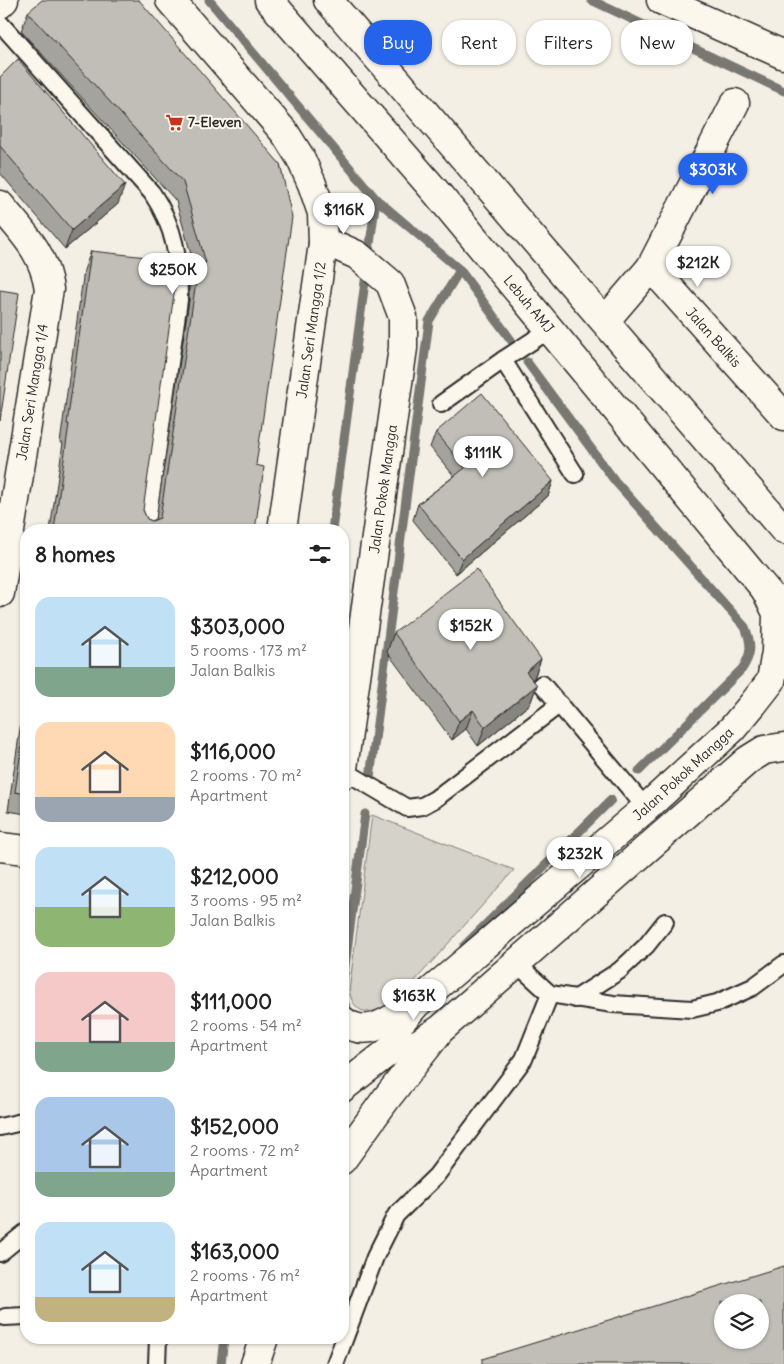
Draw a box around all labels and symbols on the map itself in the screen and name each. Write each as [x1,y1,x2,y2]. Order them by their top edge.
supermarket icon: 7-Eleven [164,112,184,132]
place label: 7-Eleven [188,113,242,131]
pin: $303K [678,152,748,195]
pin: $116K [309,192,379,235]
pin: $212K [663,246,733,288]
pin: $250K [138,252,208,295]
street label: Jalan Seri Mangga 1/2 [292,260,330,399]
street label: Lebuh AMJ [500,272,558,337]
street label: Jalan Balkis [682,303,745,371]
street label: Jalan Seri Mangga 1/4 [12,322,52,462]
street label: Jalan Pokok Mangga [365,423,401,555]
pin: $111K [448,436,518,478]
pin: $152K [436,608,506,651]
street label: Jalan Pokok Mangga [629,723,737,824]
pin: $232K [545,836,615,879]
pin: $163K [379,978,449,1021]

